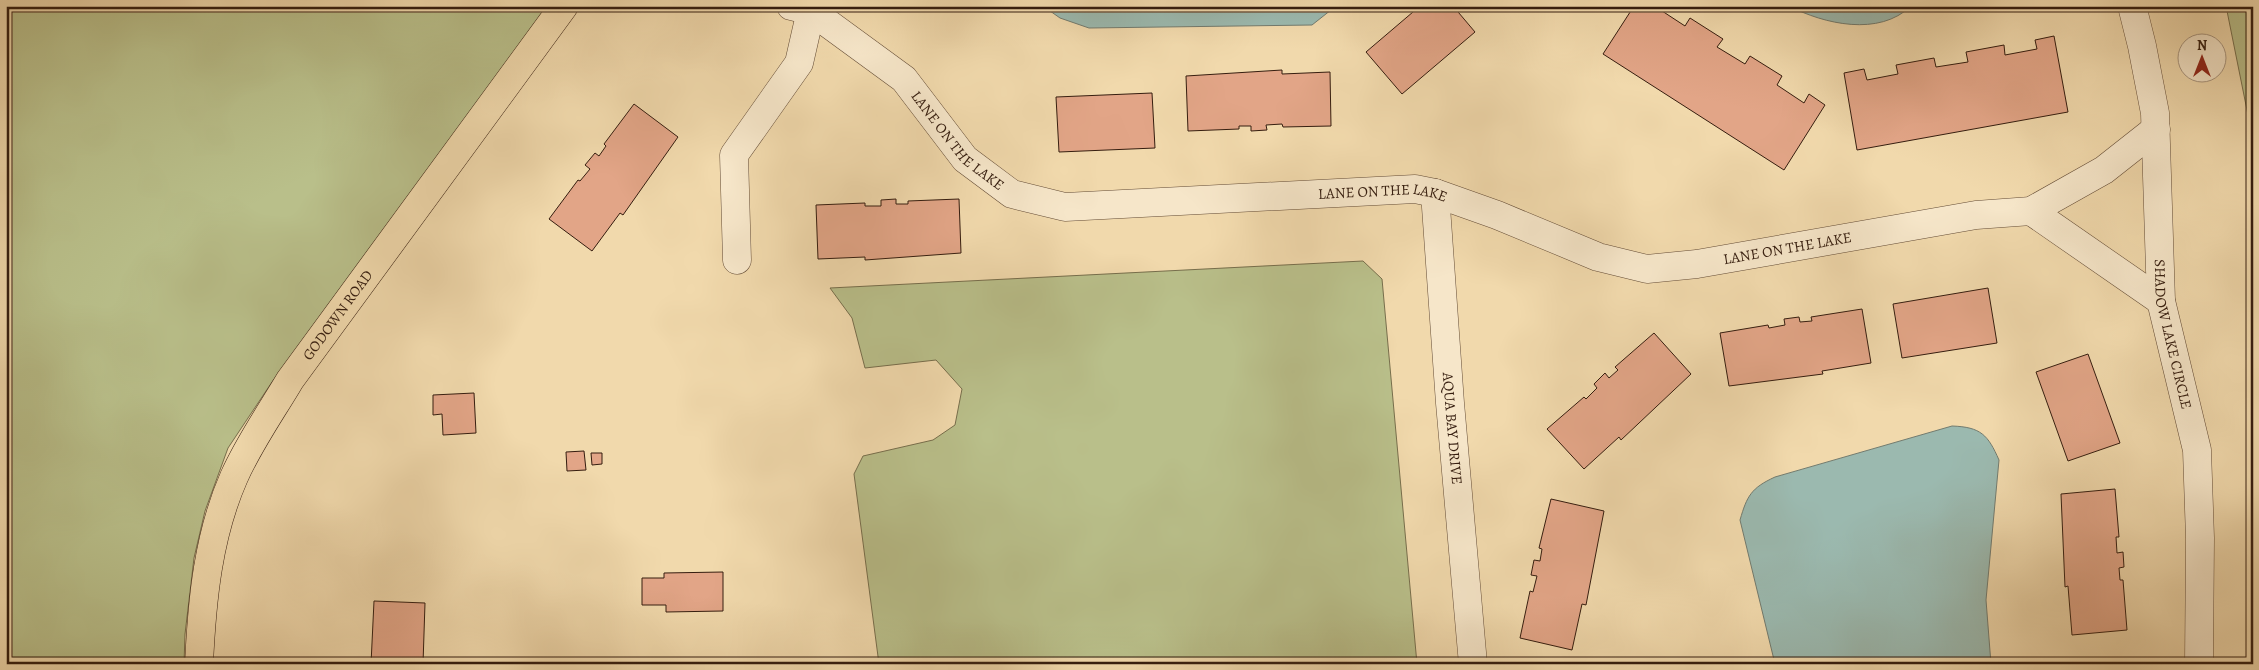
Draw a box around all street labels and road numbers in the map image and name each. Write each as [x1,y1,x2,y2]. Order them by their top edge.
street label: LANE ON THE LAKE [906,87,1008,195]
street label: LANE ON THE LAKE [1318,179,1450,207]
street label: LANE ON THE LAKE [1722,227,1853,269]
street label: SHADOW LAKE CIRCLE [2150,259,2197,411]
street label: GODOWN ROAD [298,266,377,364]
street label: AQUA BAY DRIVE [1438,371,1467,485]

